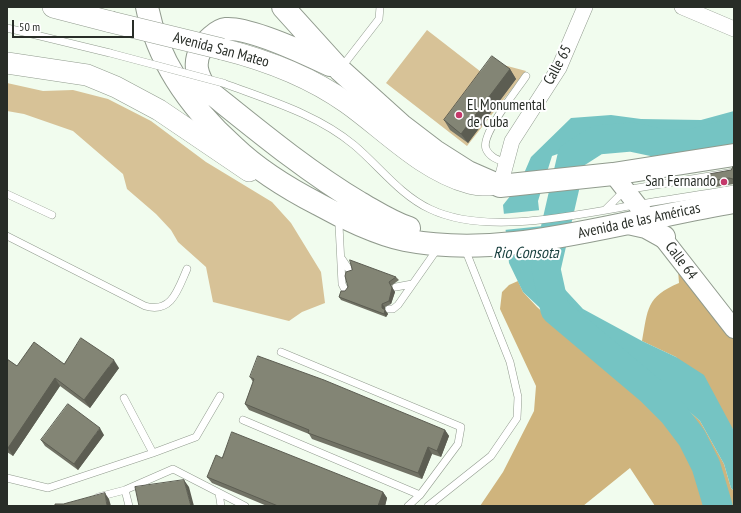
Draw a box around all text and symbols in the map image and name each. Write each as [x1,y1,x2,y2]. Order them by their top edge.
scale bar [14,12,136,38]
text: 50 m [19,19,40,34]
street label: Avenida San Mateo [171,29,271,71]
street label: Calle 65 [540,42,576,88]
place label: El Monumental de Cuba [467,97,545,132]
marker: El Monumental de Cuba [454,110,464,120]
place label: San Fernando [645,173,716,191]
marker: San Fernando [719,177,729,187]
street label: Avenida de las Américas [576,199,702,243]
street label: Calle 64 [661,239,701,283]
water label: Rio Consota [493,243,559,263]

